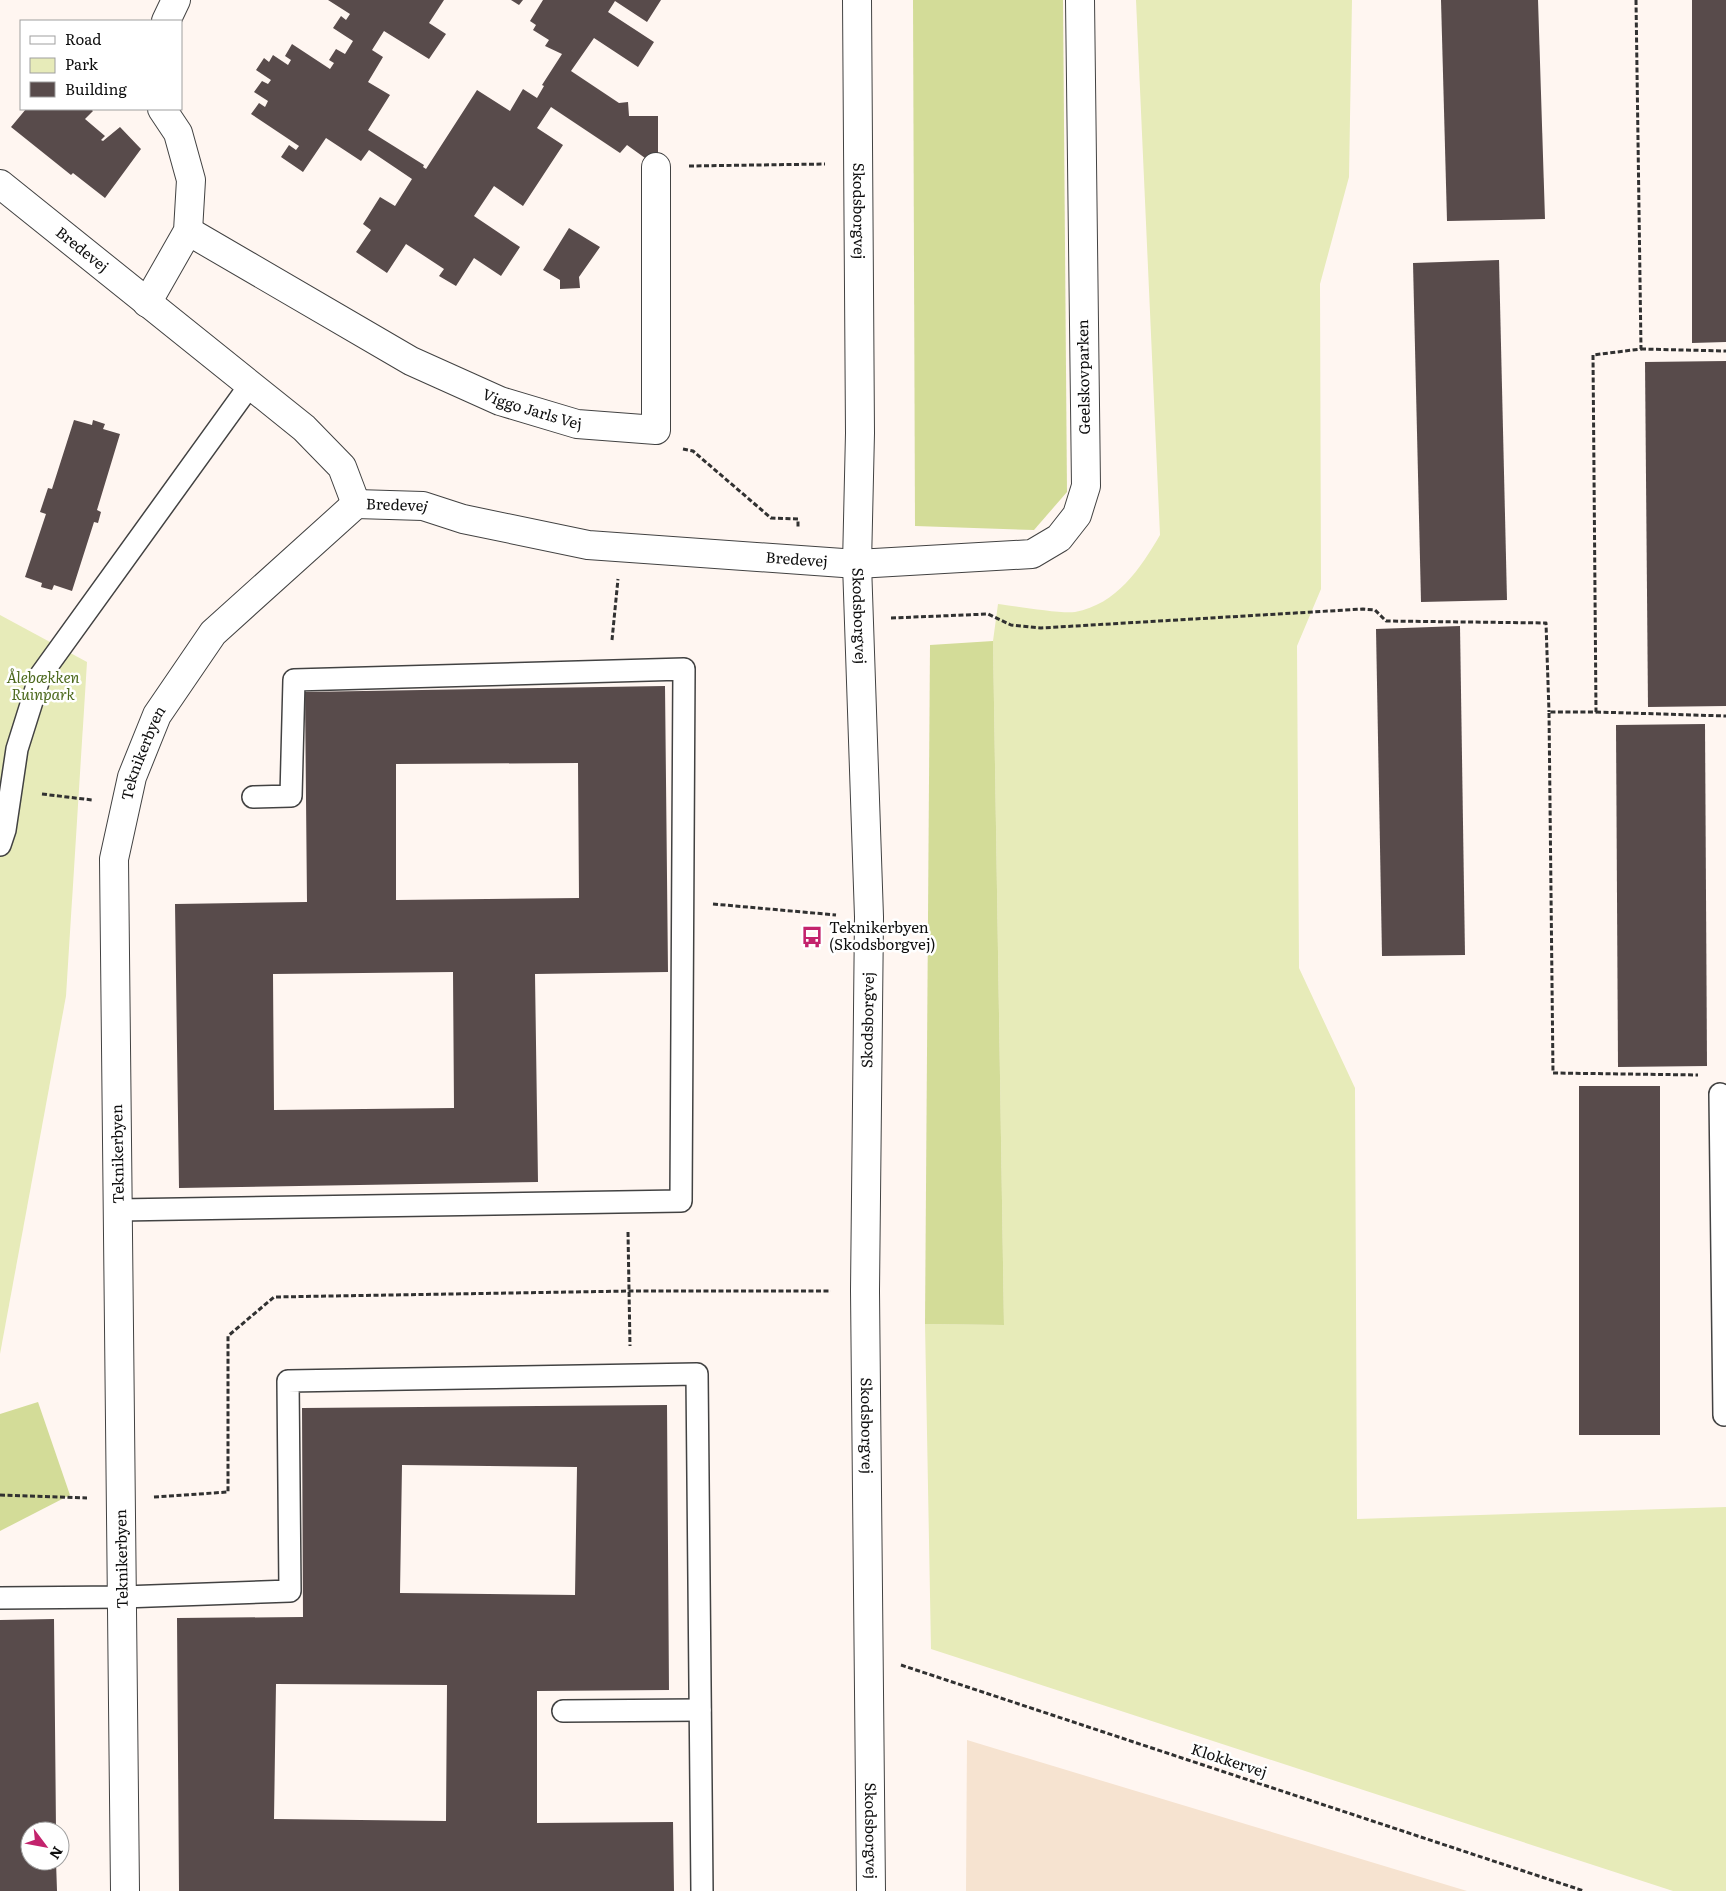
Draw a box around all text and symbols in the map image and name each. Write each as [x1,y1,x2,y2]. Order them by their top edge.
legend [20,20,182,110]
text: Road [65,27,101,50]
text: Park [65,52,99,75]
text: Building [65,77,127,100]
street label: Skodsborgvej [848,163,872,259]
street label: Bredevej [51,220,114,277]
street label: Geelskovparken [1070,319,1095,435]
street label: Viggo Jarls Vej [479,382,583,434]
street label: Bredevej [366,491,432,517]
street label: Bredevej [765,545,829,572]
street label: Skodsborgvej [847,567,873,665]
park label: Ålebækken Ruinpark [7,665,80,705]
street label: Teknikerbyen [114,700,170,802]
place label: Teknikerbyen (Skodsborgvej) [829,915,936,955]
bus stop icon: Teknikerbyen (Skodsborgvej) [799,924,825,950]
street label: Skodsborgvej [854,972,879,1068]
street label: Teknikerbyen [104,1104,129,1204]
street label: Skodsborgvej [856,1377,880,1474]
street label: Teknikerbyen [108,1509,133,1609]
street label: Klokkervej [1189,1737,1270,1783]
street label: Skodsborgvej [860,1782,884,1879]
north arrow [20,1821,70,1871]
text: N [45,1843,68,1864]

